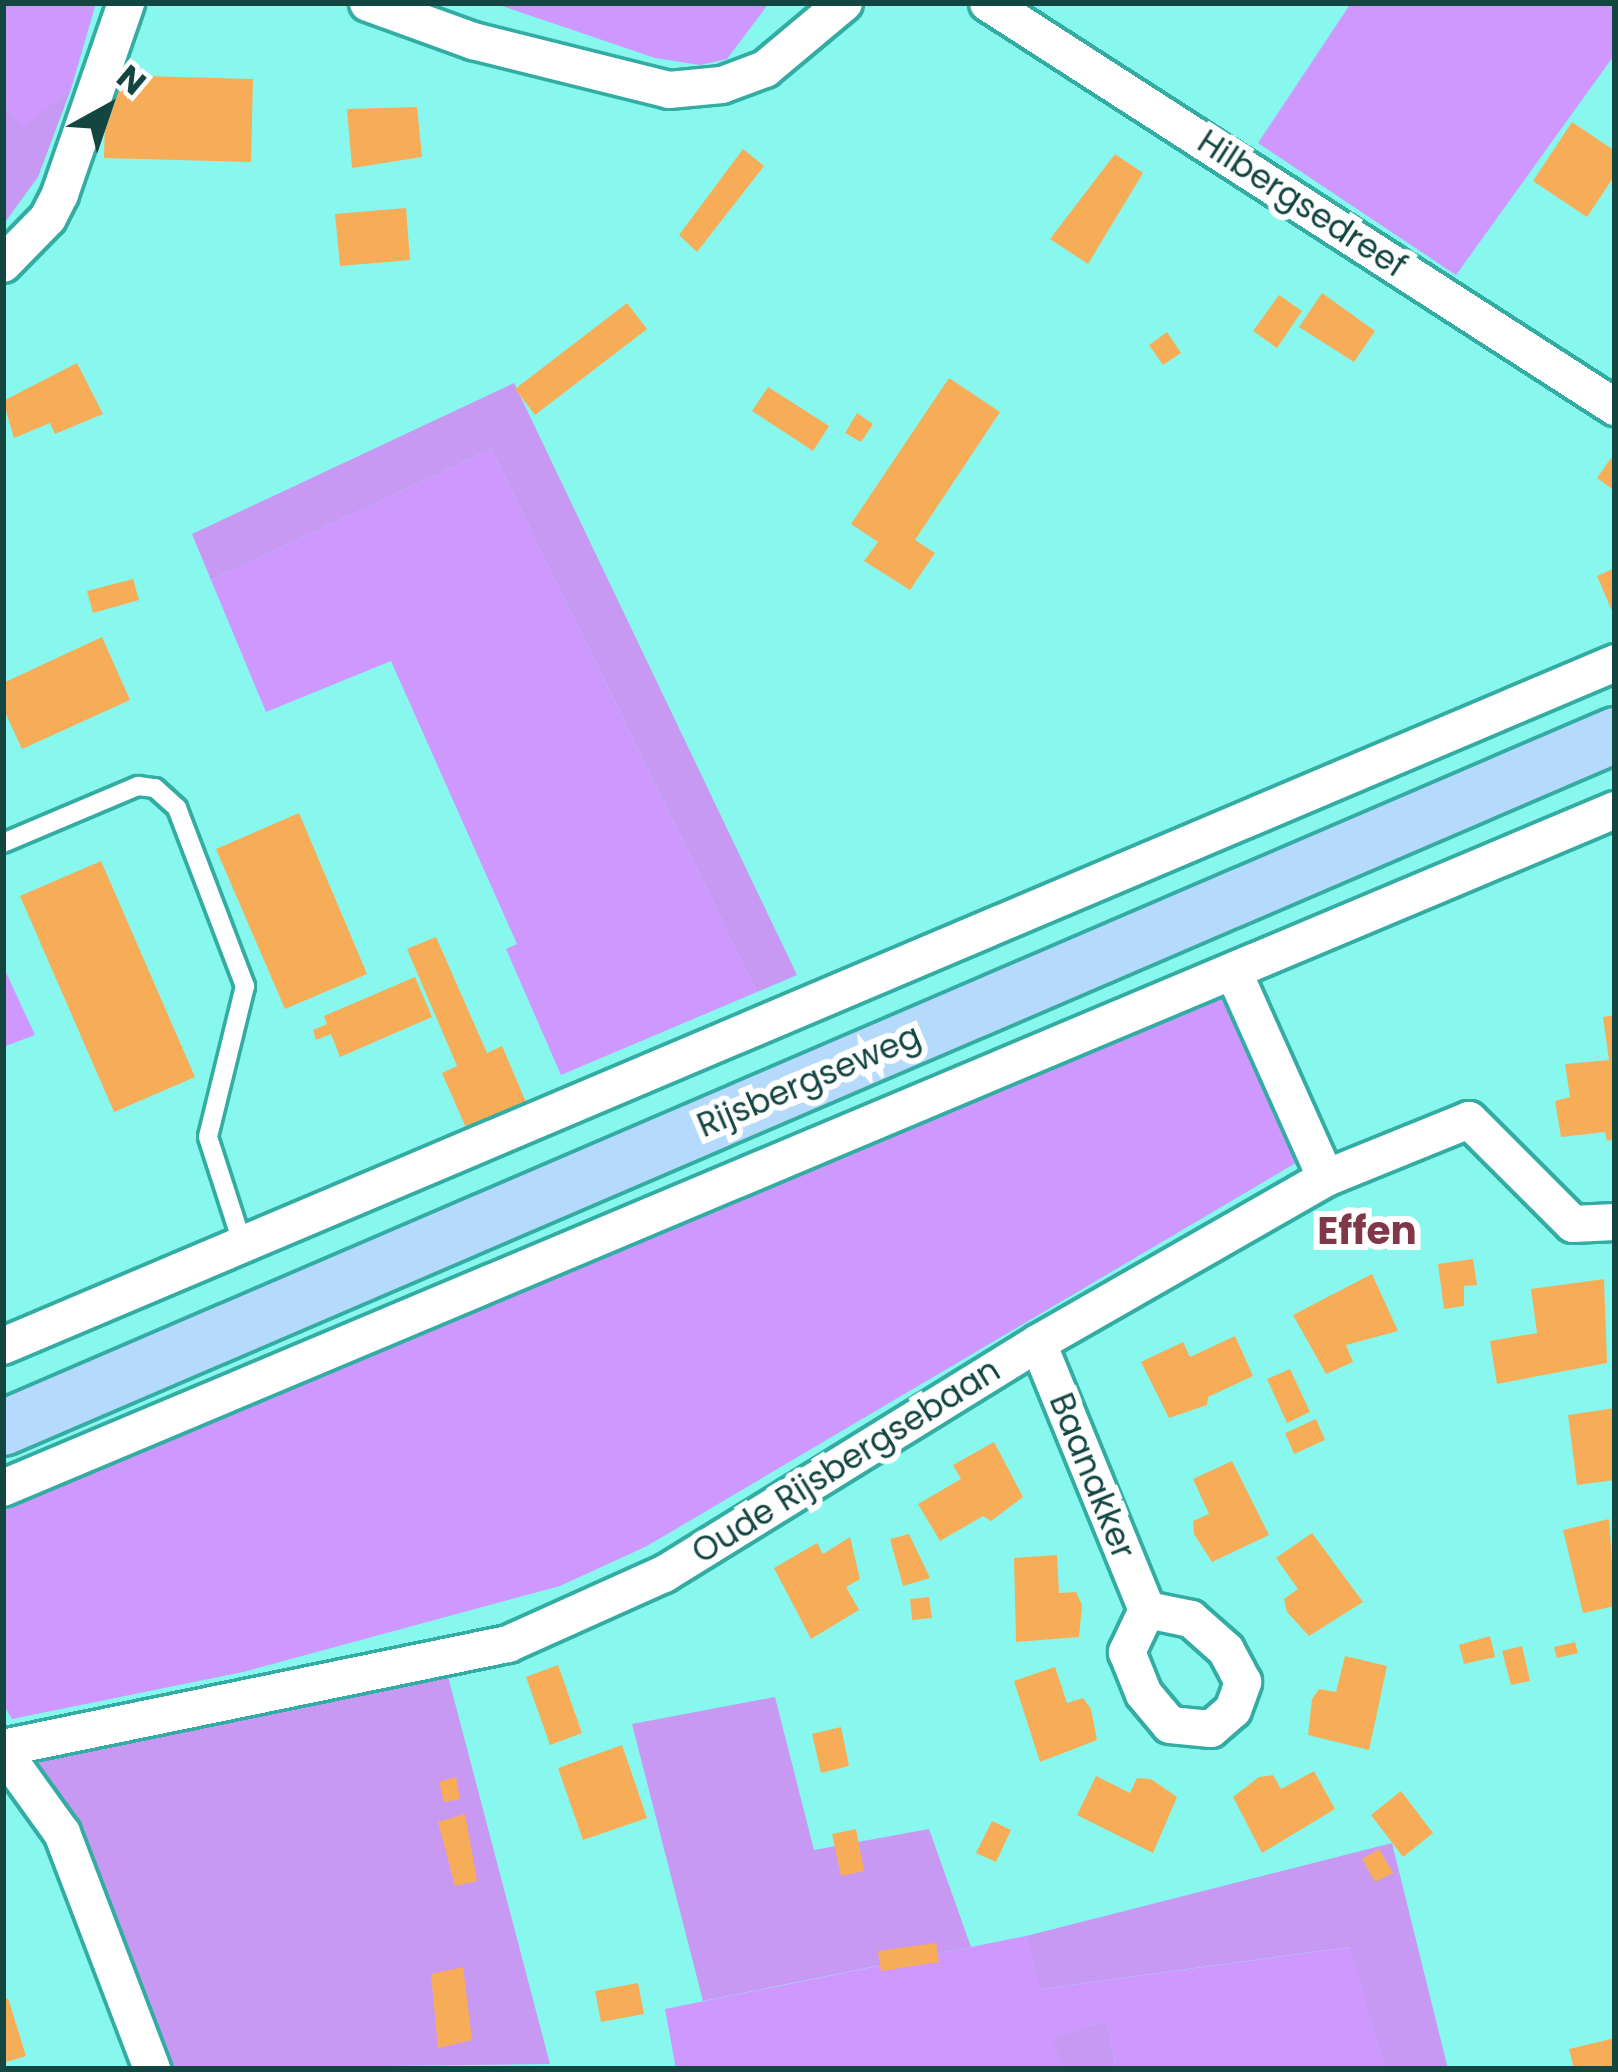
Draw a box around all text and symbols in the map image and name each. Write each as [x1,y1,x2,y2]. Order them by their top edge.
north arrow [48,48,168,168]
text: N [107,54,156,106]
street label: Hilbergsedreef [1190,122,1414,286]
street label: Rijsbergseweg [691,1016,927,1146]
district label: Effen [1317,1208,1417,1254]
street label: Oude Rijsbergsebaan [685,1350,1007,1572]
street label: Baanakker [1041,1387,1143,1565]

